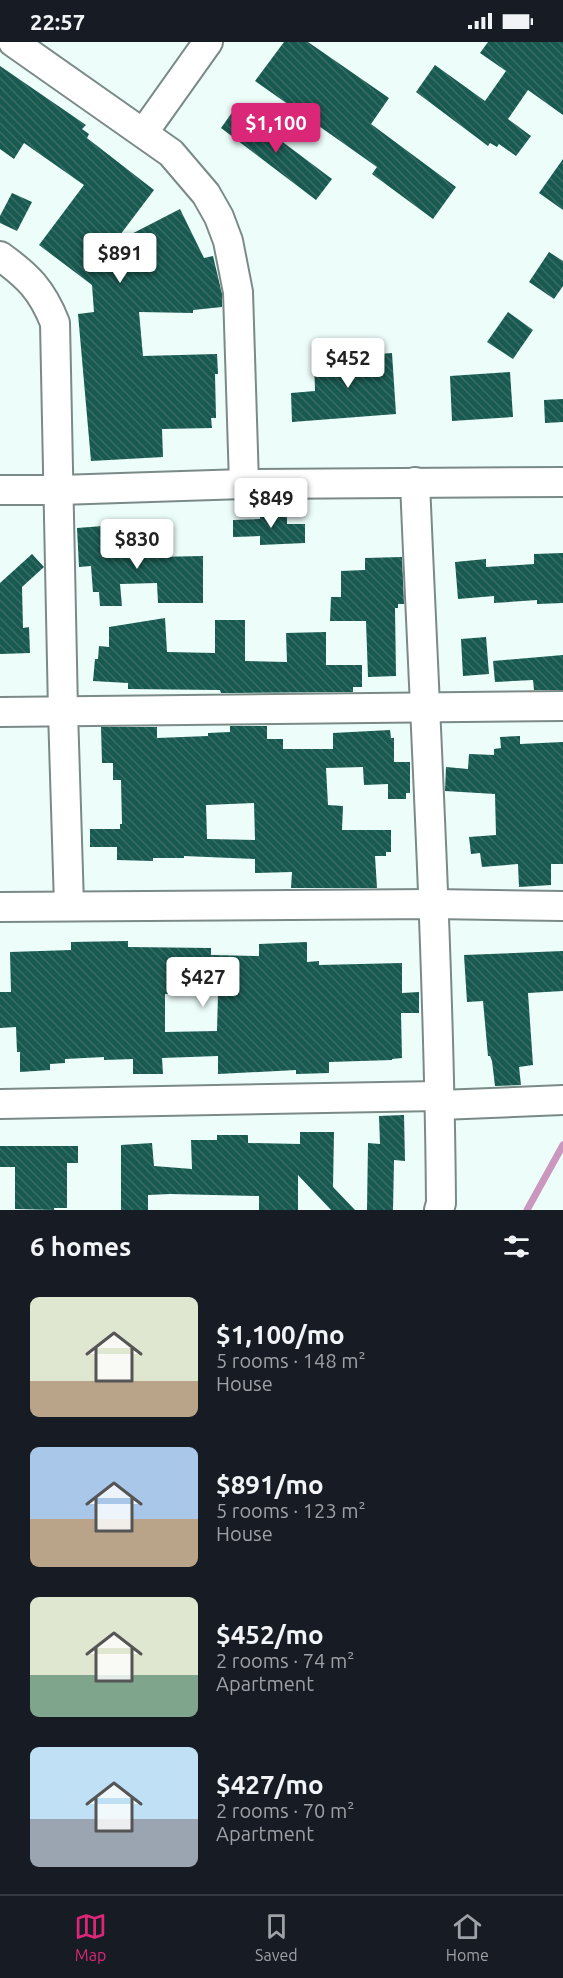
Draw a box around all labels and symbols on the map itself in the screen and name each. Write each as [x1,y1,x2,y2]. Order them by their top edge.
pin: $1,100 [227,103,325,154]
pin: $891 [84,233,156,284]
pin: $452 [312,338,384,389]
pin: $849 [235,478,307,529]
pin: $830 [101,519,173,570]
pin: $427 [167,957,239,1008]

